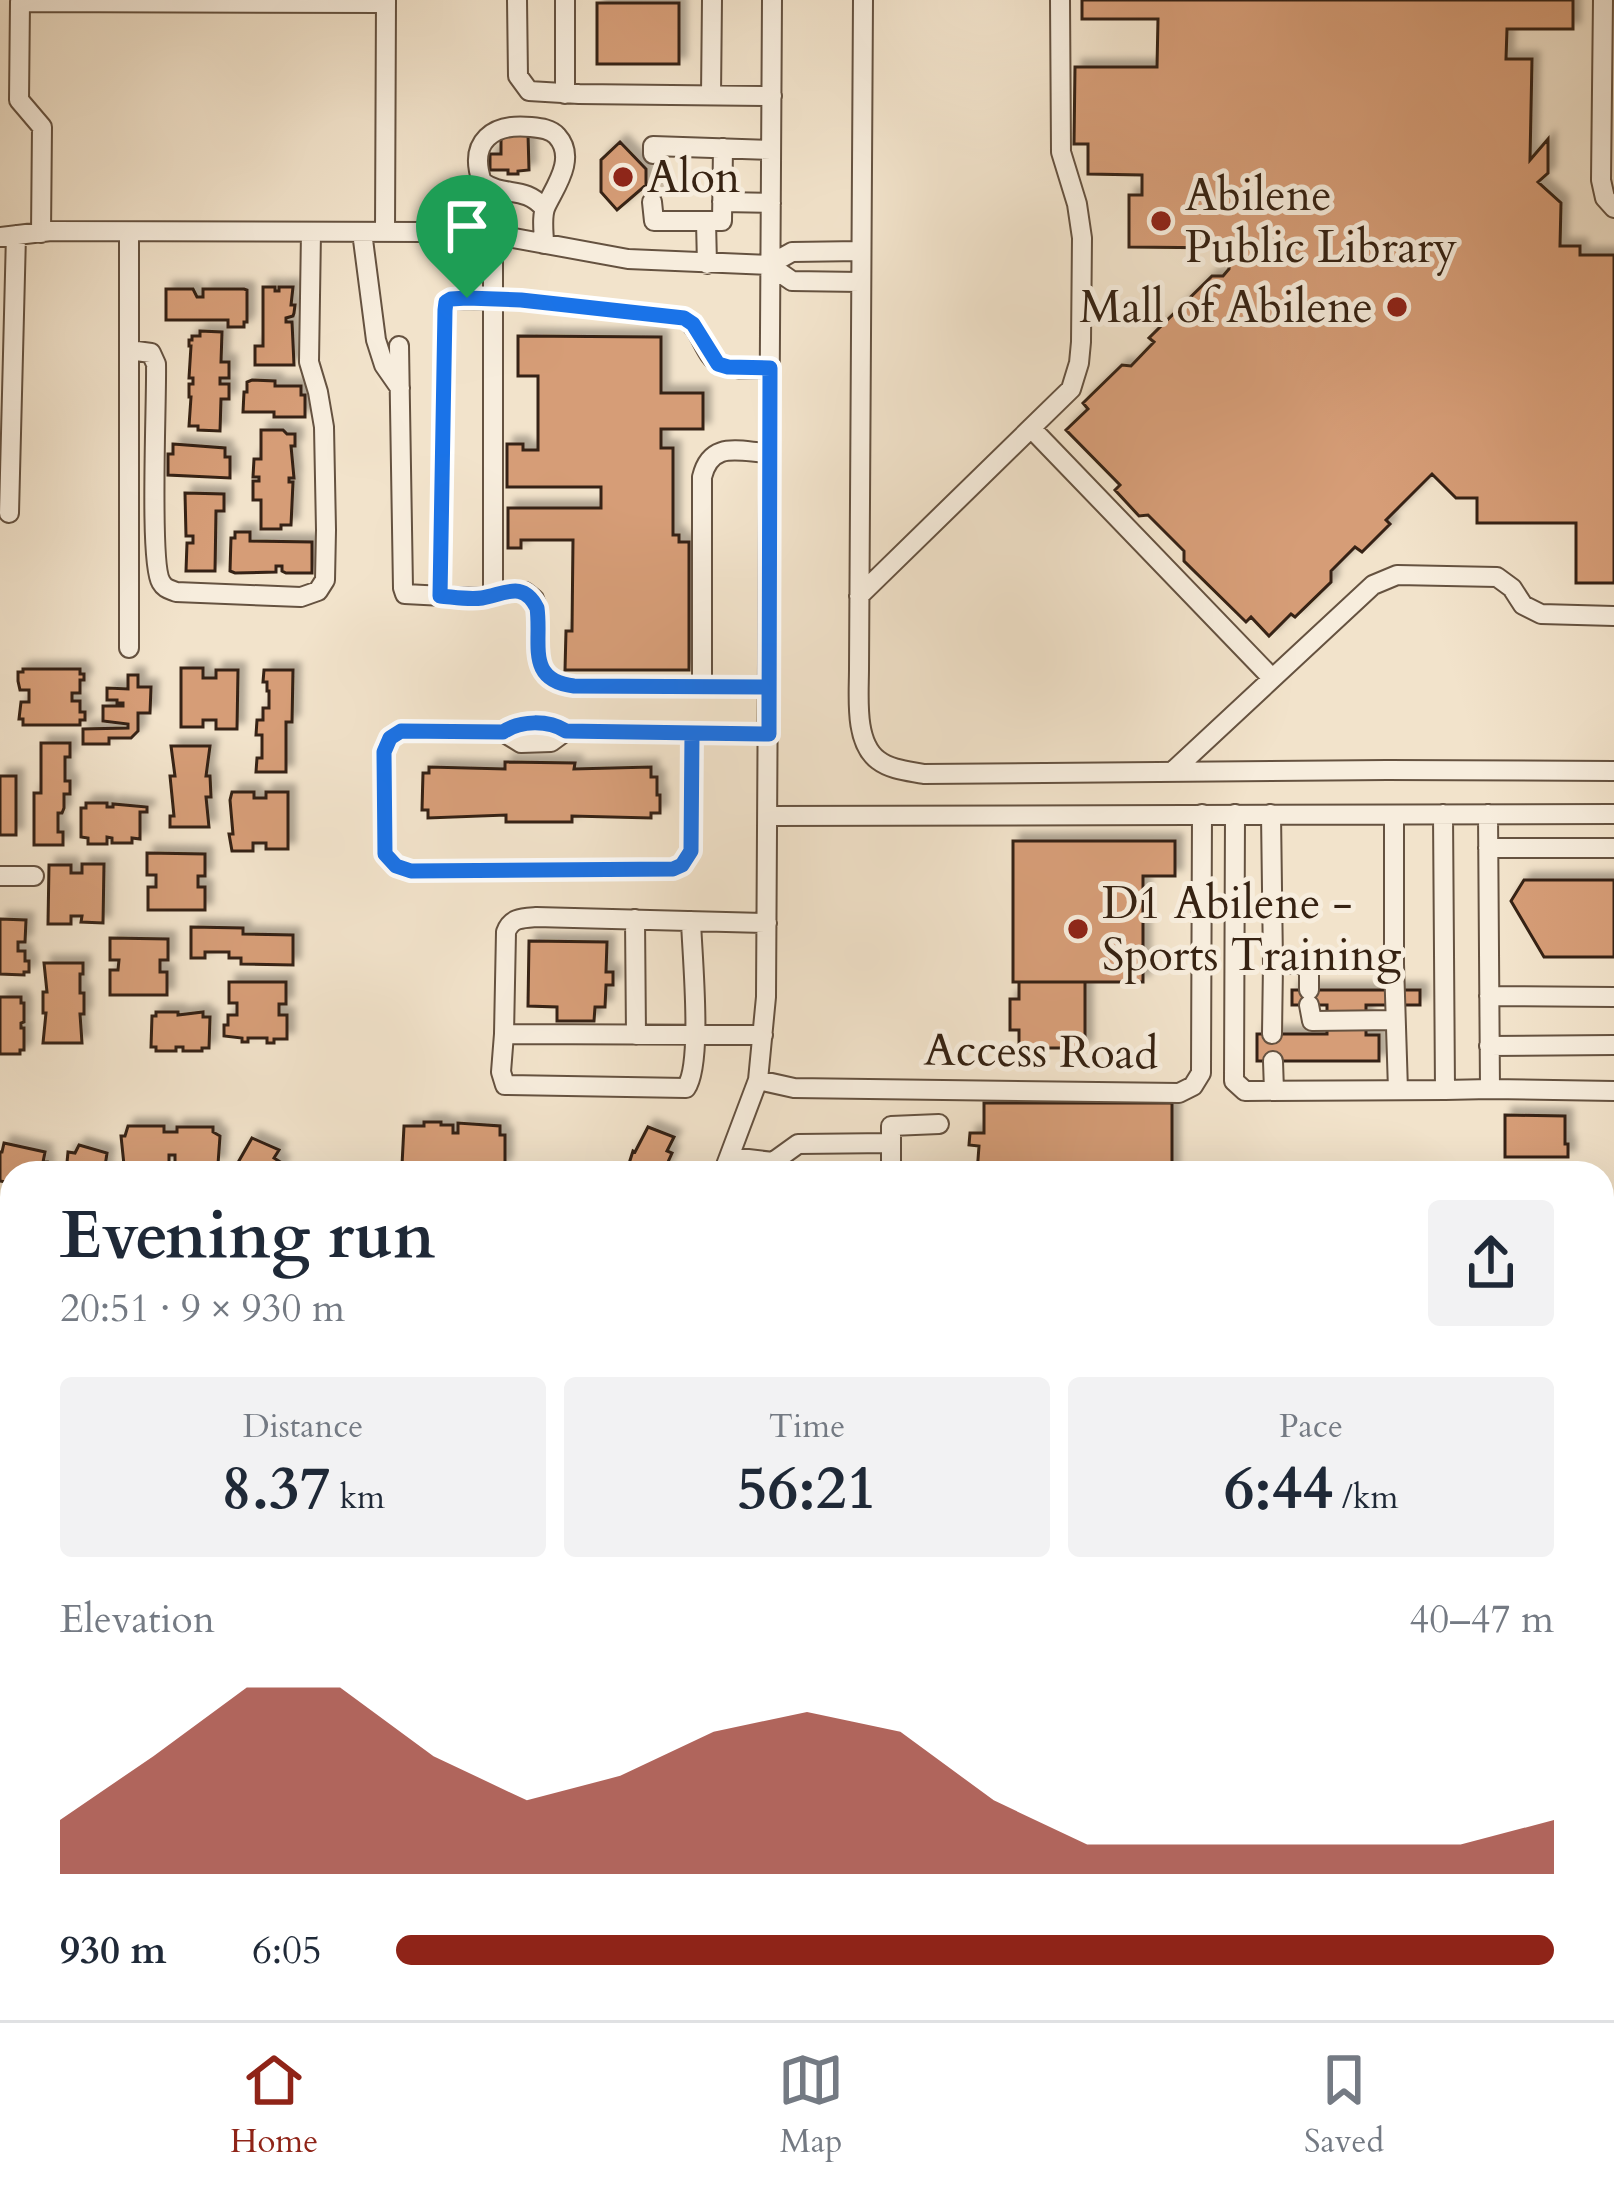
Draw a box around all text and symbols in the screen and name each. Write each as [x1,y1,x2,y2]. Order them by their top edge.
place label: Alon [647,147,741,208]
marker: Alon [610,164,636,190]
place label: Abilene Public Library [1185,165,1457,278]
pin [416,175,518,298]
icon: arrive [434,193,500,259]
marker: Abilene Public Library [1148,208,1174,234]
place label: Mall of Abilene [1079,277,1373,338]
marker: Mall of Abilene [1384,294,1410,320]
place label: D1 Abilene - Sports Training [1102,873,1402,986]
marker: D1 Abilene - Sports Training [1065,916,1091,942]
street label: Access Road [923,1019,1159,1085]
text: Evening run [60,1192,435,1281]
button: share [1428,1200,1554,1326]
text: 20:51 · 9 × 930 m [60,1282,345,1335]
text: Distance [243,1404,363,1449]
text: Time [769,1404,845,1449]
text: Pace [1279,1404,1343,1449]
text: 8.37 [221,1449,331,1530]
text: 56:21 [737,1449,877,1530]
text: 6:44 [1224,1449,1333,1530]
text: km [331,1475,385,1520]
text: /km [1333,1475,1398,1520]
text: Elevation [60,1593,215,1646]
text: 40–47 m [1409,1593,1554,1646]
text: 930 m [60,1924,166,1977]
text: 6:05 [252,1924,322,1977]
tab: Home [230,2047,318,2164]
tab: Map [778,2047,844,2164]
tab: Saved [1304,2047,1384,2164]

